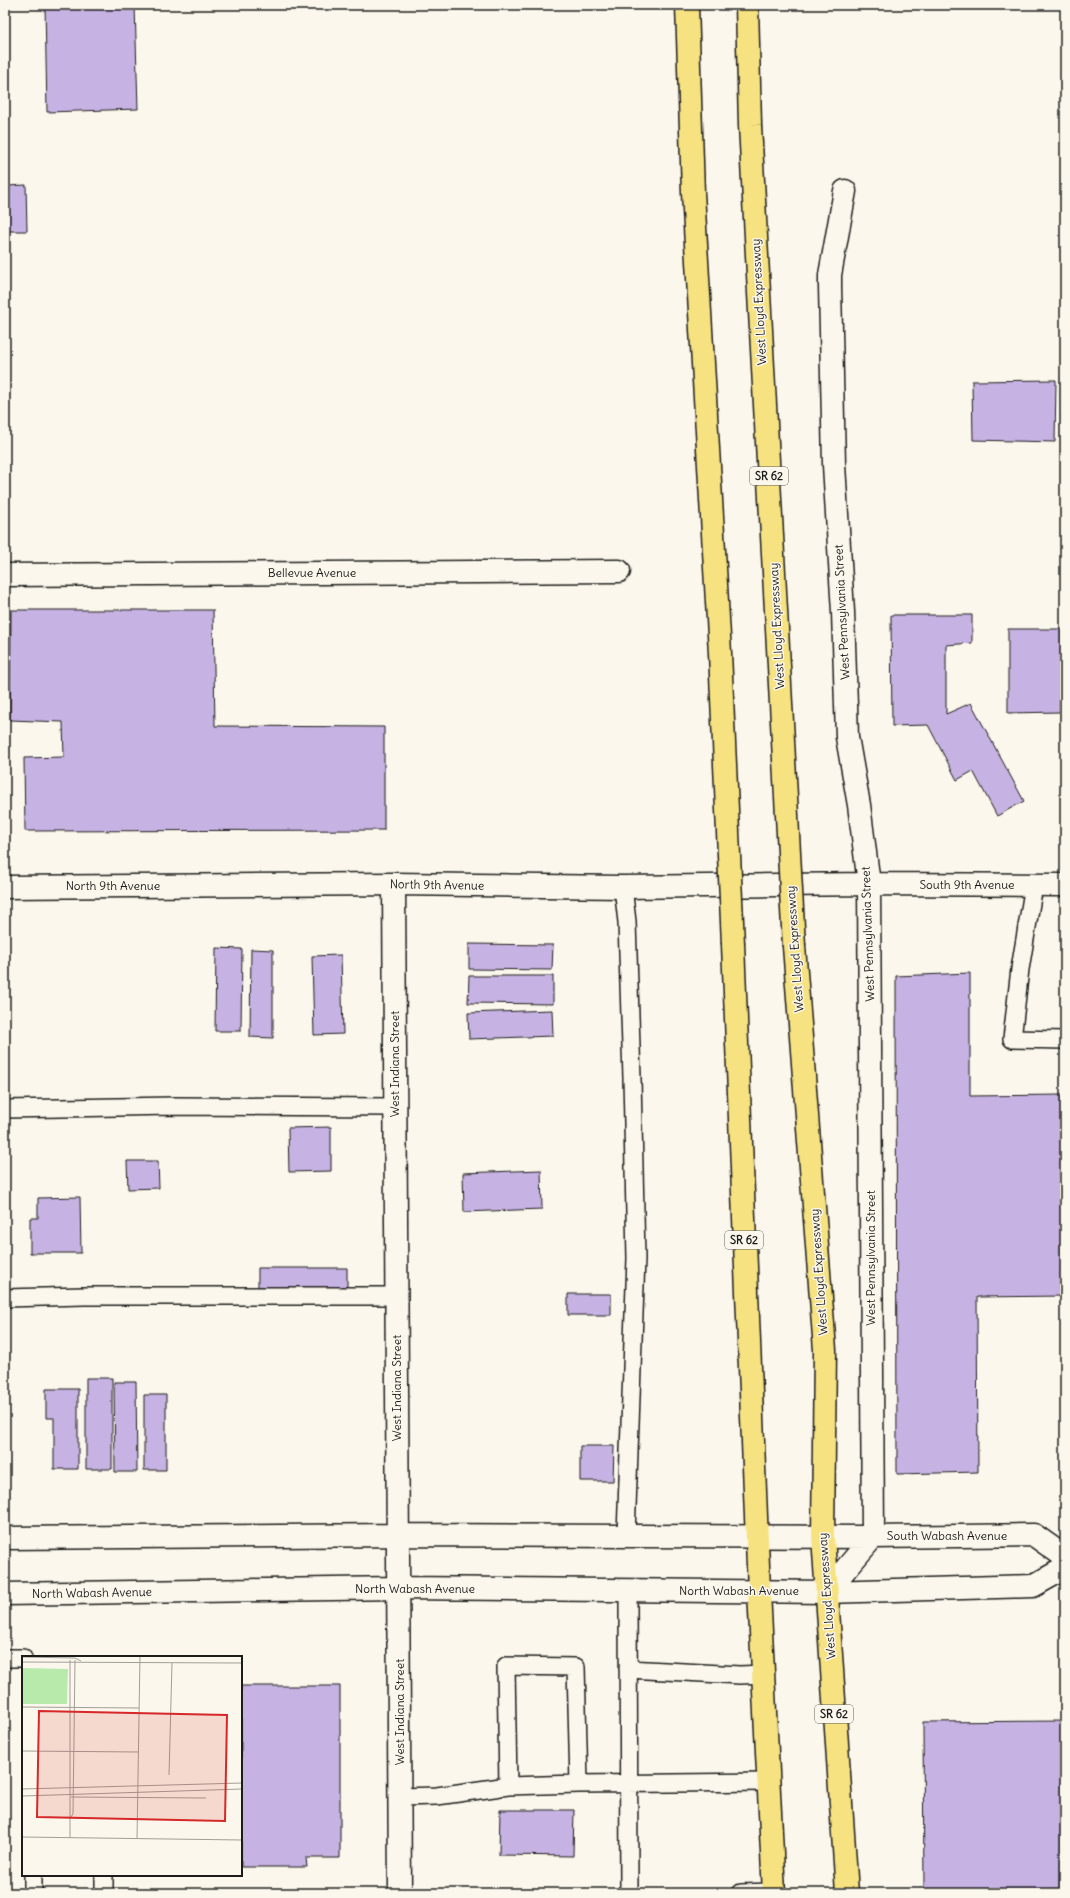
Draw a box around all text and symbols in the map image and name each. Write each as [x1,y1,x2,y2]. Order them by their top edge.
street label: West Lloyd Expressway [748,238,769,366]
road number: SR 62 [750,467,788,485]
street label: West Pennsylvania Street [830,544,853,680]
street label: West Lloyd Expressway [766,562,787,690]
street label: Bellevue Avenue [268,565,356,580]
street label: West Pennsylvania Street [858,866,877,1002]
street label: North 9th Avenue [390,876,484,893]
street label: South 9th Avenue [919,877,1015,892]
street label: North 9th Avenue [66,878,160,893]
street label: West Lloyd Expressway [783,885,806,1013]
street label: West Indiana Street [387,1011,402,1117]
street label: West Pennsylvania Street [863,1190,878,1326]
street label: West Lloyd Expressway [807,1208,830,1336]
road number: SR 62 [725,1231,763,1249]
street label: West Indiana Street [389,1335,404,1441]
street label: South Wabash Avenue [887,1528,1007,1543]
street label: West Lloyd Expressway [815,1532,838,1660]
street label: North Wabash Avenue [355,1581,475,1596]
street label: North Wabash Avenue [679,1583,799,1598]
street label: North Wabash Avenue [32,1584,152,1601]
inset map [22,1656,242,1876]
street label: West Indiana Street [392,1659,407,1765]
road number: SR 62 [815,1705,853,1723]

